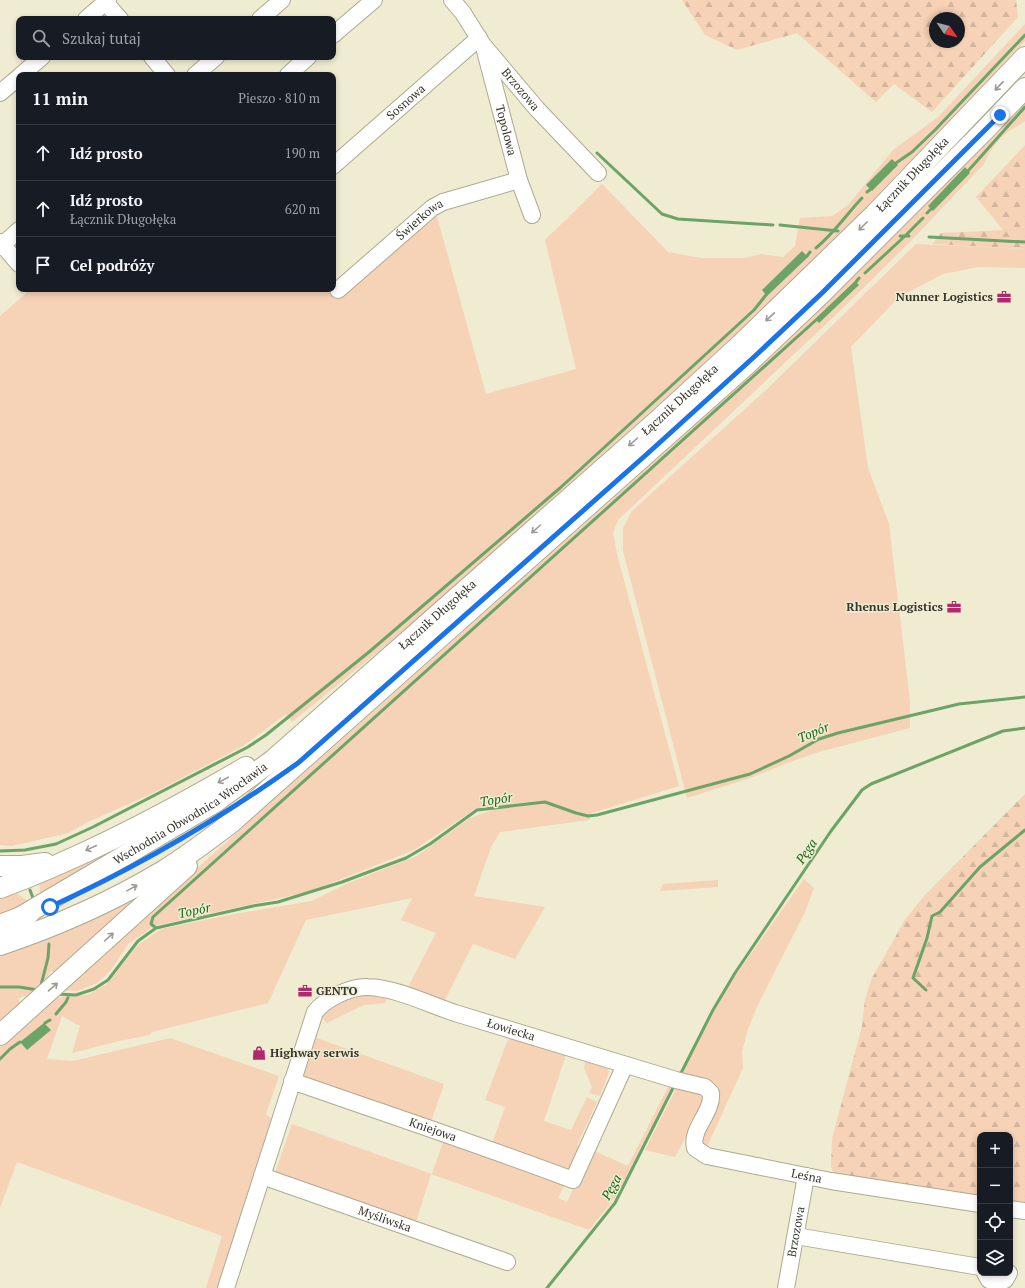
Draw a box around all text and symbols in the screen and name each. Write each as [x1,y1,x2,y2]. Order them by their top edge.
north arrow [929,12,965,48]
search box [16,16,336,60]
icon: search [30,27,52,49]
text: Szukaj tutaj [62,28,141,48]
street label: Brzozowa [499,65,543,114]
street label: Sosnowa [383,81,428,123]
one-way arrow [994,81,1003,91]
text: 11 min [32,87,88,110]
text: Pieszo · 810 m [238,89,320,107]
street label: Topolowa [493,103,520,157]
route end [991,106,1009,124]
street label: Łącznik Długołęka [873,134,952,215]
icon: ahead [32,142,54,164]
text: Idź prosto [70,143,143,163]
text: 190 m [285,144,320,162]
text: Idź prosto [70,190,143,210]
street label: Świerkowa [393,195,446,243]
icon: ahead [32,198,54,220]
text: 620 m [285,200,320,218]
text: Łącznik Długołęka [70,210,176,228]
one-way arrow [858,221,868,231]
icon: arrive [32,254,54,276]
text: Cel podróży [70,255,154,275]
place label: Nunner Logistics [896,289,994,304]
office icon: Nunner Logistics [996,289,1012,305]
one-way arrow [765,312,775,321]
street label: Łącznik Długołęka [638,361,721,438]
one-way arrow [628,438,638,447]
one-way arrow [530,524,541,533]
street label: Łącznik Długołęka [395,576,479,653]
place label: Rhenus Logistics [846,599,944,614]
office icon: Rhenus Logistics [946,599,962,615]
water label: Topór [794,717,833,747]
street label: Wschodnia Obwodnica Wrocławia [110,759,270,868]
one-way arrow [217,777,229,784]
water label: Topór [478,787,515,810]
water label: Pęga [791,835,821,868]
one-way arrow [85,845,97,852]
one-way arrow [126,884,138,892]
route start [41,898,59,916]
water label: Topór [176,898,213,922]
one-way arrow [104,932,114,942]
one-way arrow [48,982,58,992]
office icon: GENTO [297,983,313,999]
place label: GENTO [316,983,358,998]
street label: Łowiecka [485,1015,537,1044]
shop icon: Highway serwis [251,1045,267,1061]
place label: Highway serwis [270,1045,360,1060]
street label: Kniejowa [407,1114,459,1144]
map controls [977,1132,1013,1276]
button: + [977,1132,1013,1168]
street label: Leśna [790,1165,823,1186]
button: − [977,1168,1013,1204]
water label: Pęga [596,1171,625,1204]
street label: Myśliwska [356,1202,413,1235]
button: locate [977,1204,1013,1240]
street label: Brzozowa [784,1205,807,1258]
button: layers [977,1240,1013,1276]

